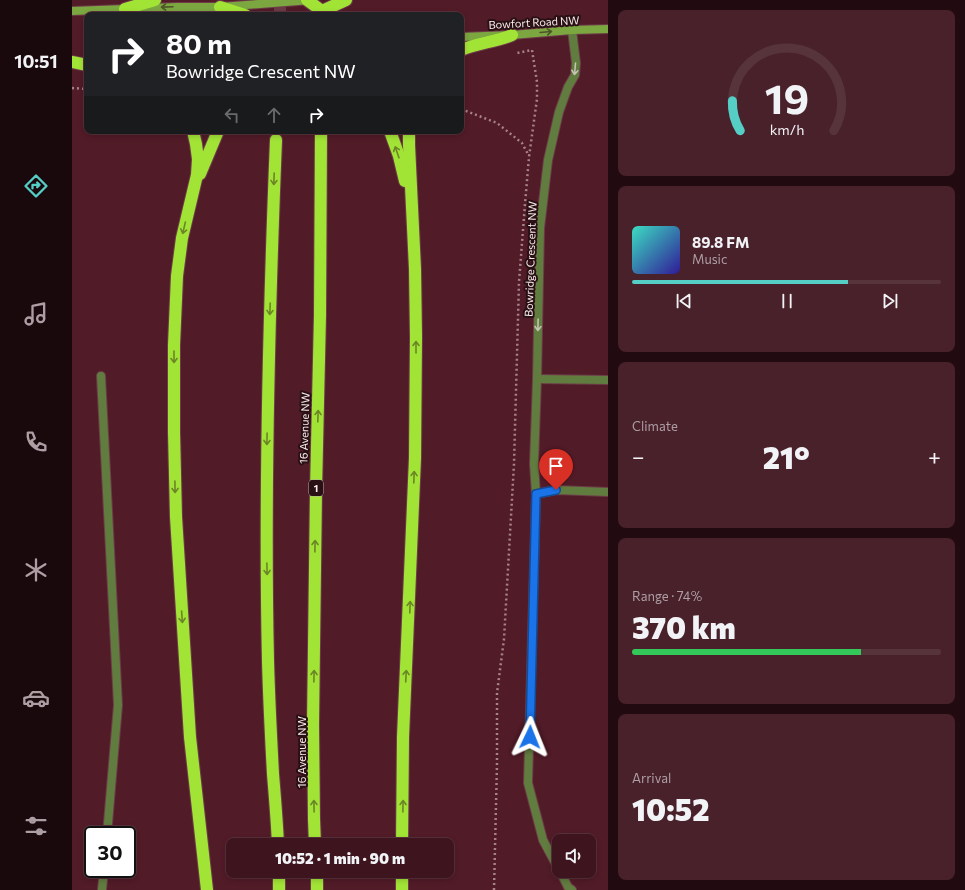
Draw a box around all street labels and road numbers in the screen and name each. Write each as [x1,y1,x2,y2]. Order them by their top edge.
street label: Bowfort Road NW [488,13,580,31]
street label: Bowridge Crescent NW [521,201,539,317]
street label: 16 Avenue NW [296,392,312,464]
road number: 1 [309,480,323,496]
street label: 16 Avenue NW [295,716,308,788]

